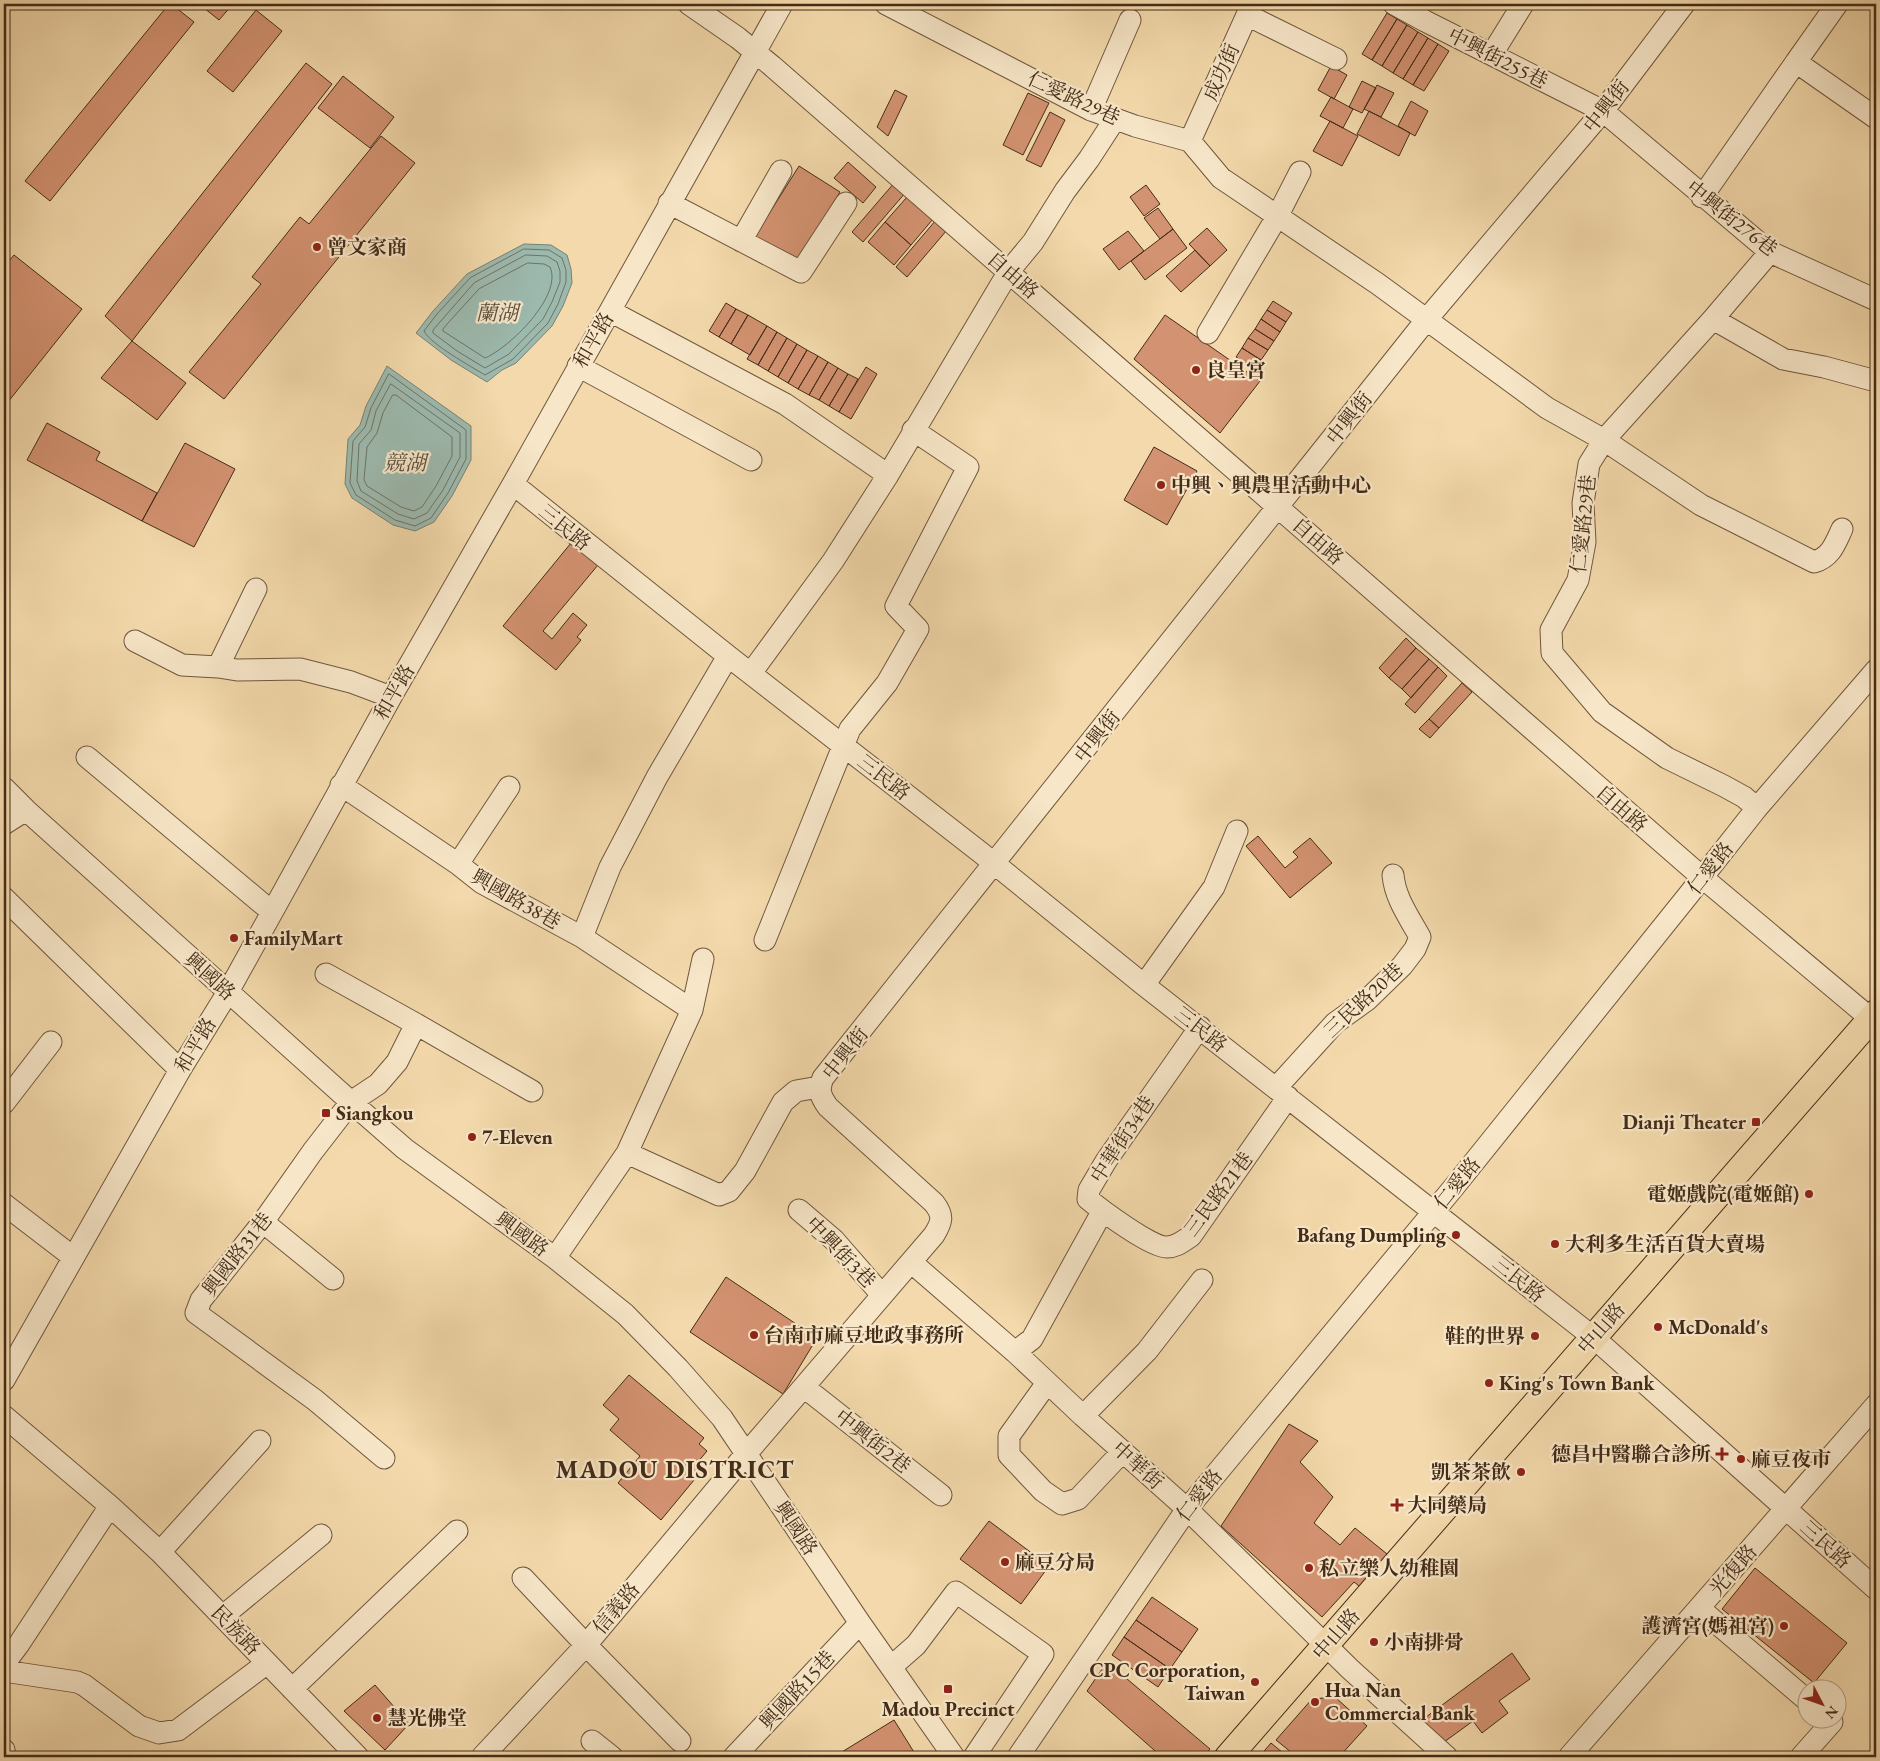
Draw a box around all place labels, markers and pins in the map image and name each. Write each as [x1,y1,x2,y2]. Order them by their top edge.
place label: 曾文家商 [327,234,407,260]
marker: 曾文家商 [311,241,323,253]
place label: 良皇宮 [1206,357,1266,383]
marker: 良皇宮 [1190,364,1202,376]
place label: 中興、興農里活動中心 [1171,472,1371,498]
marker: 中興、興農里活動中心 [1155,479,1167,491]
place label: FamilyMart [244,925,343,951]
marker: FamilyMart [228,932,240,944]
place label: Siangkou [336,1100,413,1126]
marker: Siangkou [320,1107,332,1119]
place label: Dianji Theater [1622,1109,1747,1135]
marker: Dianji Theater [1750,1116,1762,1128]
place label: 7-Eleven [482,1124,553,1150]
marker: 7-Eleven [466,1131,478,1143]
place label: 電姬戲院(電姬館) [1647,1181,1799,1207]
marker: 電姬戲院(電姬館) [1803,1188,1815,1200]
place label: Bafang Dumpling [1297,1222,1447,1248]
marker: Bafang Dumpling [1450,1229,1462,1241]
place label: 大利多生活百貨大賣場 [1565,1231,1765,1257]
marker: 大利多生活百貨大賣場 [1549,1238,1561,1250]
place label: McDonald's [1668,1314,1768,1340]
marker: McDonald's [1652,1321,1664,1333]
place label: 台南市麻豆地政事務所 [764,1322,964,1348]
place label: 鞋的世界 [1445,1323,1525,1349]
marker: 台南市麻豆地政事務所 [748,1329,760,1341]
marker: 鞋的世界 [1529,1330,1541,1342]
place label: King's Town Bank [1499,1370,1656,1396]
marker: King's Town Bank [1483,1377,1495,1389]
place label: 德昌中醫聯合診所 [1551,1441,1711,1467]
place label: 麻豆夜市 [1751,1446,1831,1472]
marker: 德昌中醫聯合診所 [1715,1447,1729,1461]
marker: 麻豆夜市 [1735,1453,1747,1465]
place label: 凱茶茶飲 [1431,1459,1511,1485]
marker: 凱茶茶飲 [1515,1466,1527,1478]
place label: 大同藥局 [1407,1492,1487,1518]
marker: 大同藥局 [1391,1499,1403,1511]
place label: 麻豆分局 [1015,1549,1095,1575]
place label: 私立樂人幼稚園 [1319,1555,1459,1581]
marker: 麻豆分局 [999,1556,1011,1568]
marker: 私立樂人幼稚園 [1303,1562,1315,1574]
place label: 護濟宮(媽祖宮) [1642,1613,1774,1639]
marker: 護濟宮(媽祖宮) [1778,1620,1790,1632]
place label: 小南排骨 [1384,1629,1464,1655]
marker: 小南排骨 [1368,1636,1380,1648]
place label: CPC Corporation, Taiwan [1089,1657,1245,1706]
marker: CPC Corporation, Taiwan [1249,1676,1261,1688]
place label: Hua Nan Commercial Bank [1325,1677,1476,1726]
marker: Madou Precinct [942,1683,954,1695]
place label: Madou Precinct [882,1696,1015,1722]
marker: Hua Nan Commercial Bank [1309,1696,1321,1708]
place label: 慧光佛堂 [387,1705,467,1731]
marker: 慧光佛堂 [371,1712,383,1724]

